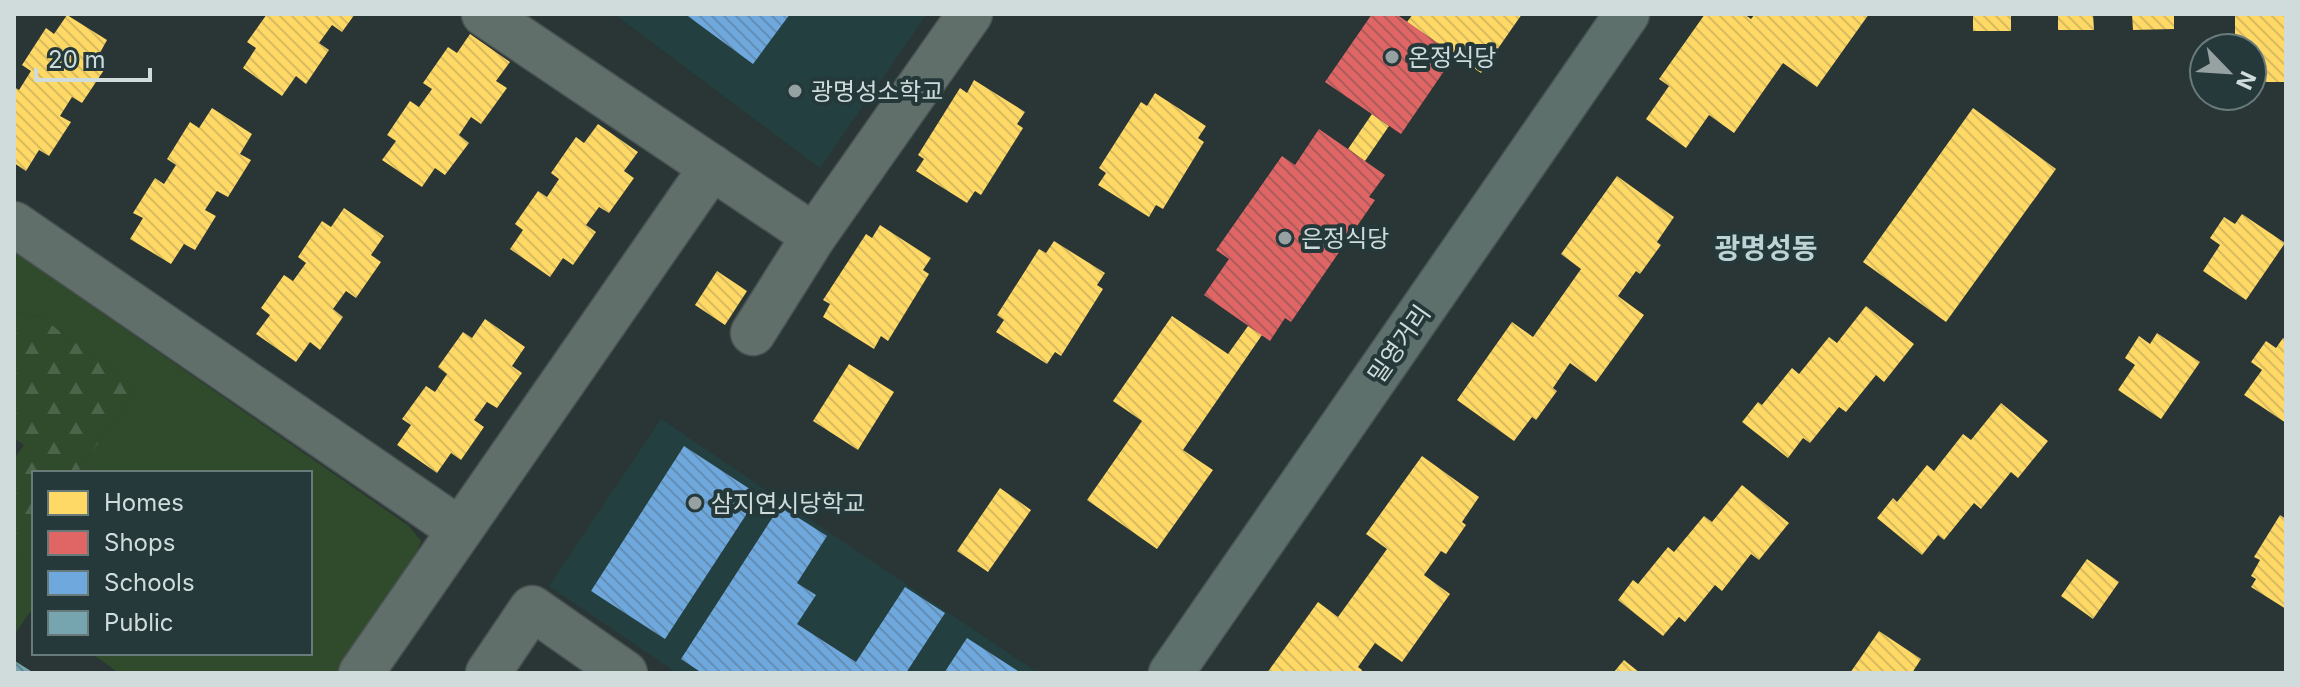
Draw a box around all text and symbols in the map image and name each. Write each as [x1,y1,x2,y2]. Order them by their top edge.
scale bar [36,32,150,82]
north arrow [2188,32,2268,112]
place label: 온정식당 [1408,43,1496,72]
text: 20 m [48,45,106,74]
marker: 온정식당 [1383,48,1401,66]
text: N [2231,67,2261,94]
place label: 광명성소학교 [811,77,943,106]
marker: 광명성소학교 [786,82,804,100]
place label: 은정식당 [1301,224,1389,253]
marker: 은정식당 [1276,229,1294,247]
district label: 광명성동 [1714,231,1818,265]
street label: 밀영거리 [1362,300,1436,388]
legend [32,471,312,655]
text: Homes [104,488,184,517]
place label: 삼지연시당학교 [711,489,866,518]
marker: 삼지연시당학교 [686,494,704,512]
text: Shops [104,528,175,557]
text: Schools [104,568,195,597]
text: Public [104,608,174,637]

